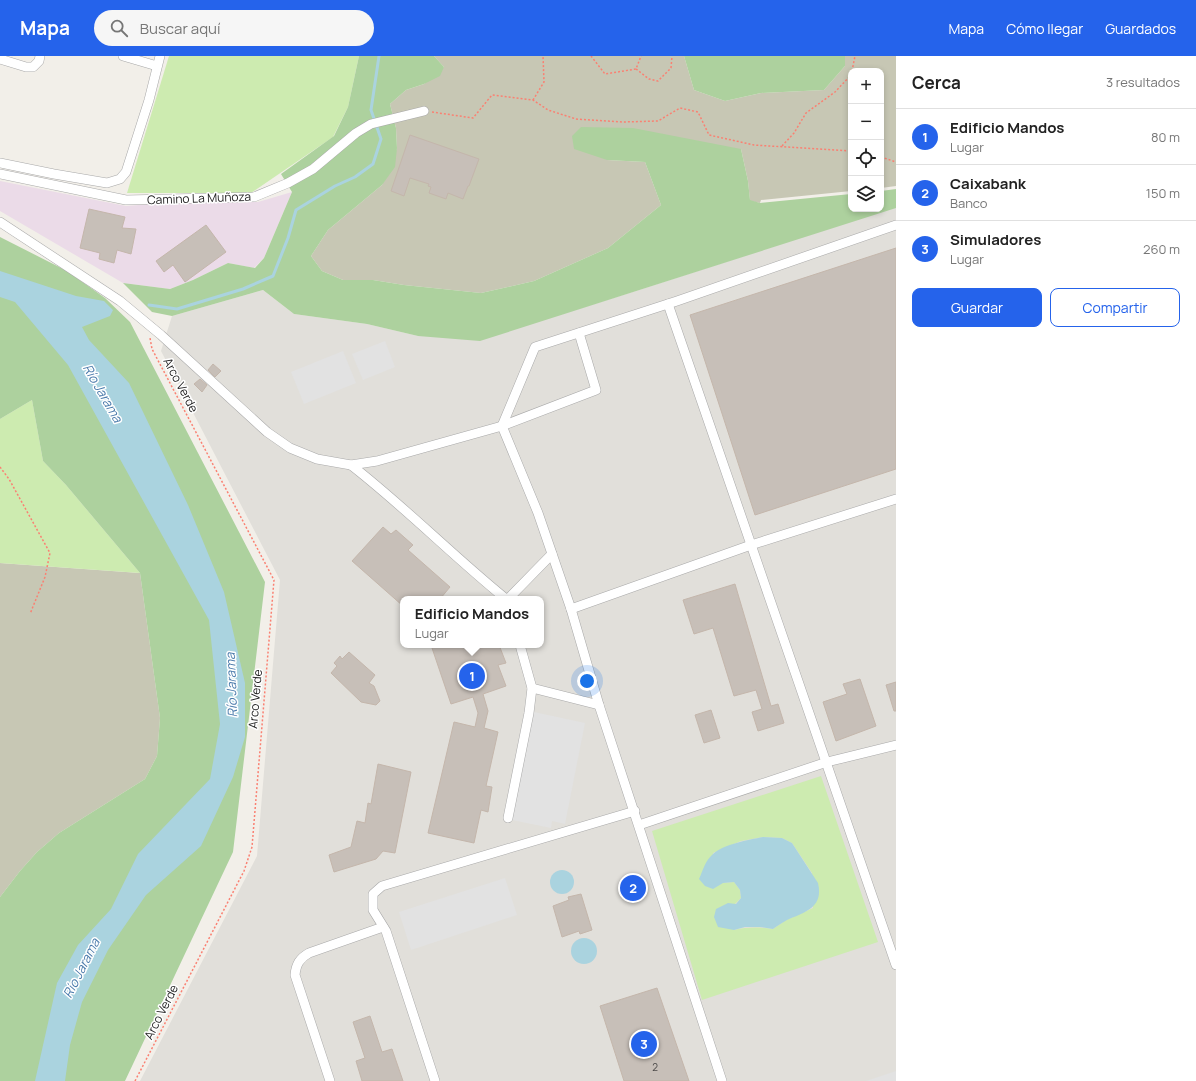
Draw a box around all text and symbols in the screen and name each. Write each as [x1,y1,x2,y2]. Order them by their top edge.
search box [94,10,374,46]
text: Mapa [20,15,70,41]
icon: search [108,17,130,39]
text: Buscar aquí [140,18,220,39]
text: Mapa [949,19,984,38]
text: Cómo llegar [1006,19,1083,38]
text: Guardados [1105,19,1176,38]
map controls [848,68,884,212]
button: + [848,68,884,104]
text: Cerca [912,71,961,94]
text: 3 resultados [1106,73,1180,91]
button: − [848,104,884,140]
text: Edificio Mandos [950,117,1064,138]
text: 1 [922,128,928,146]
text: 80 m [1151,128,1180,146]
text: Lugar [950,138,984,156]
button: locate [848,140,884,176]
text: Caixabank [950,173,1026,194]
button: layers [848,176,884,212]
text: 2 [921,184,929,202]
text: 150 m [1146,184,1180,202]
street label: Camino La Muñoza [147,188,251,208]
text: Banco [950,194,988,212]
text: Simuladores [950,229,1041,250]
text: 3 [921,240,929,258]
text: 260 m [1143,240,1180,258]
text: Lugar [950,250,984,268]
button: Guardar [912,288,1042,327]
button: Compartir [1050,288,1180,327]
street label: Arco Verde [159,355,203,415]
water label: Río Jarama [79,360,127,426]
popup [400,596,544,648]
text: Edificio Mandos [415,603,529,624]
text: Lugar [415,624,449,642]
water label: Río Jarama [221,652,241,718]
pin: 1 [459,661,485,691]
street label: Arco Verde [244,669,266,729]
your location [577,671,597,691]
pin: 2 [620,873,646,903]
water label: Río Jarama [58,934,104,1001]
street label: Arco Verde [140,982,182,1042]
pin: 3 [631,1029,657,1059]
house number: 2 [652,1060,658,1074]

